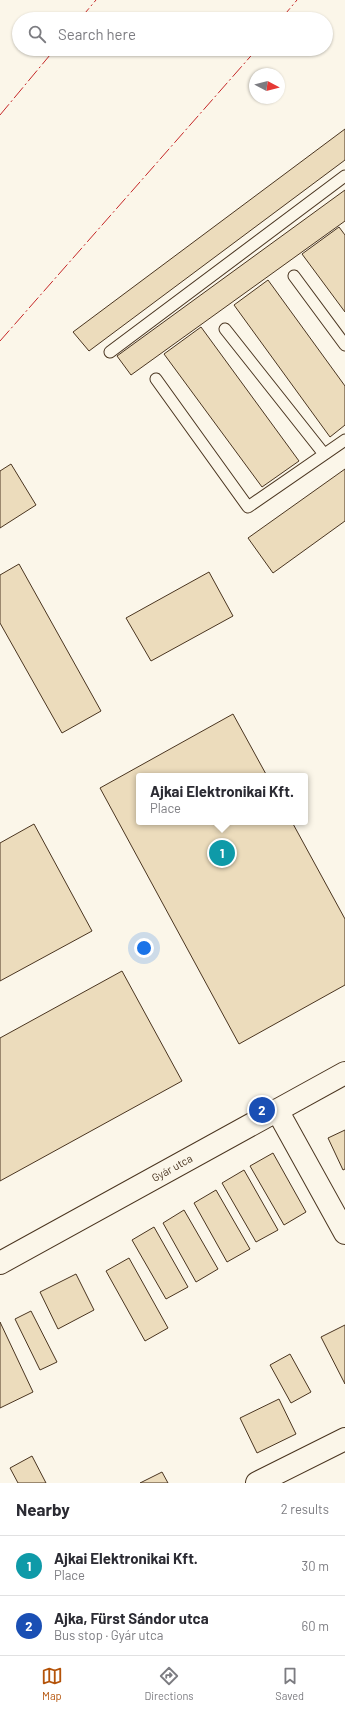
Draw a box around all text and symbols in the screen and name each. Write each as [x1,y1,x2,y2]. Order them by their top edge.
search box [12,12,333,56]
icon: search [26,23,48,45]
text: Search here [58,25,136,43]
north arrow [249,68,285,104]
popup [136,773,308,825]
text: Ajkai Elektronikai Kft. [150,782,294,800]
text: Place [150,800,181,816]
pin: 1 [209,838,235,868]
your location [134,938,154,958]
pin: 2 [249,1095,275,1125]
street label: Gyár utca [149,1151,194,1184]
text: Nearby [16,1499,70,1519]
text: 2 results [281,1501,329,1517]
text: Ajkai Elektronikai Kft. [54,1549,198,1567]
text: 1 [27,1558,31,1574]
text: 30 m [302,1558,329,1574]
text: Place [54,1567,85,1583]
text: Ajka, Fürst Sándor utca [54,1609,209,1627]
text: 2 [25,1618,33,1634]
text: 60 m [302,1618,329,1634]
text: Bus stop · Gyár utca [54,1627,163,1643]
tab: Map [41,1665,63,1702]
tab: Directions [144,1665,194,1702]
tab: Saved [275,1665,304,1702]

